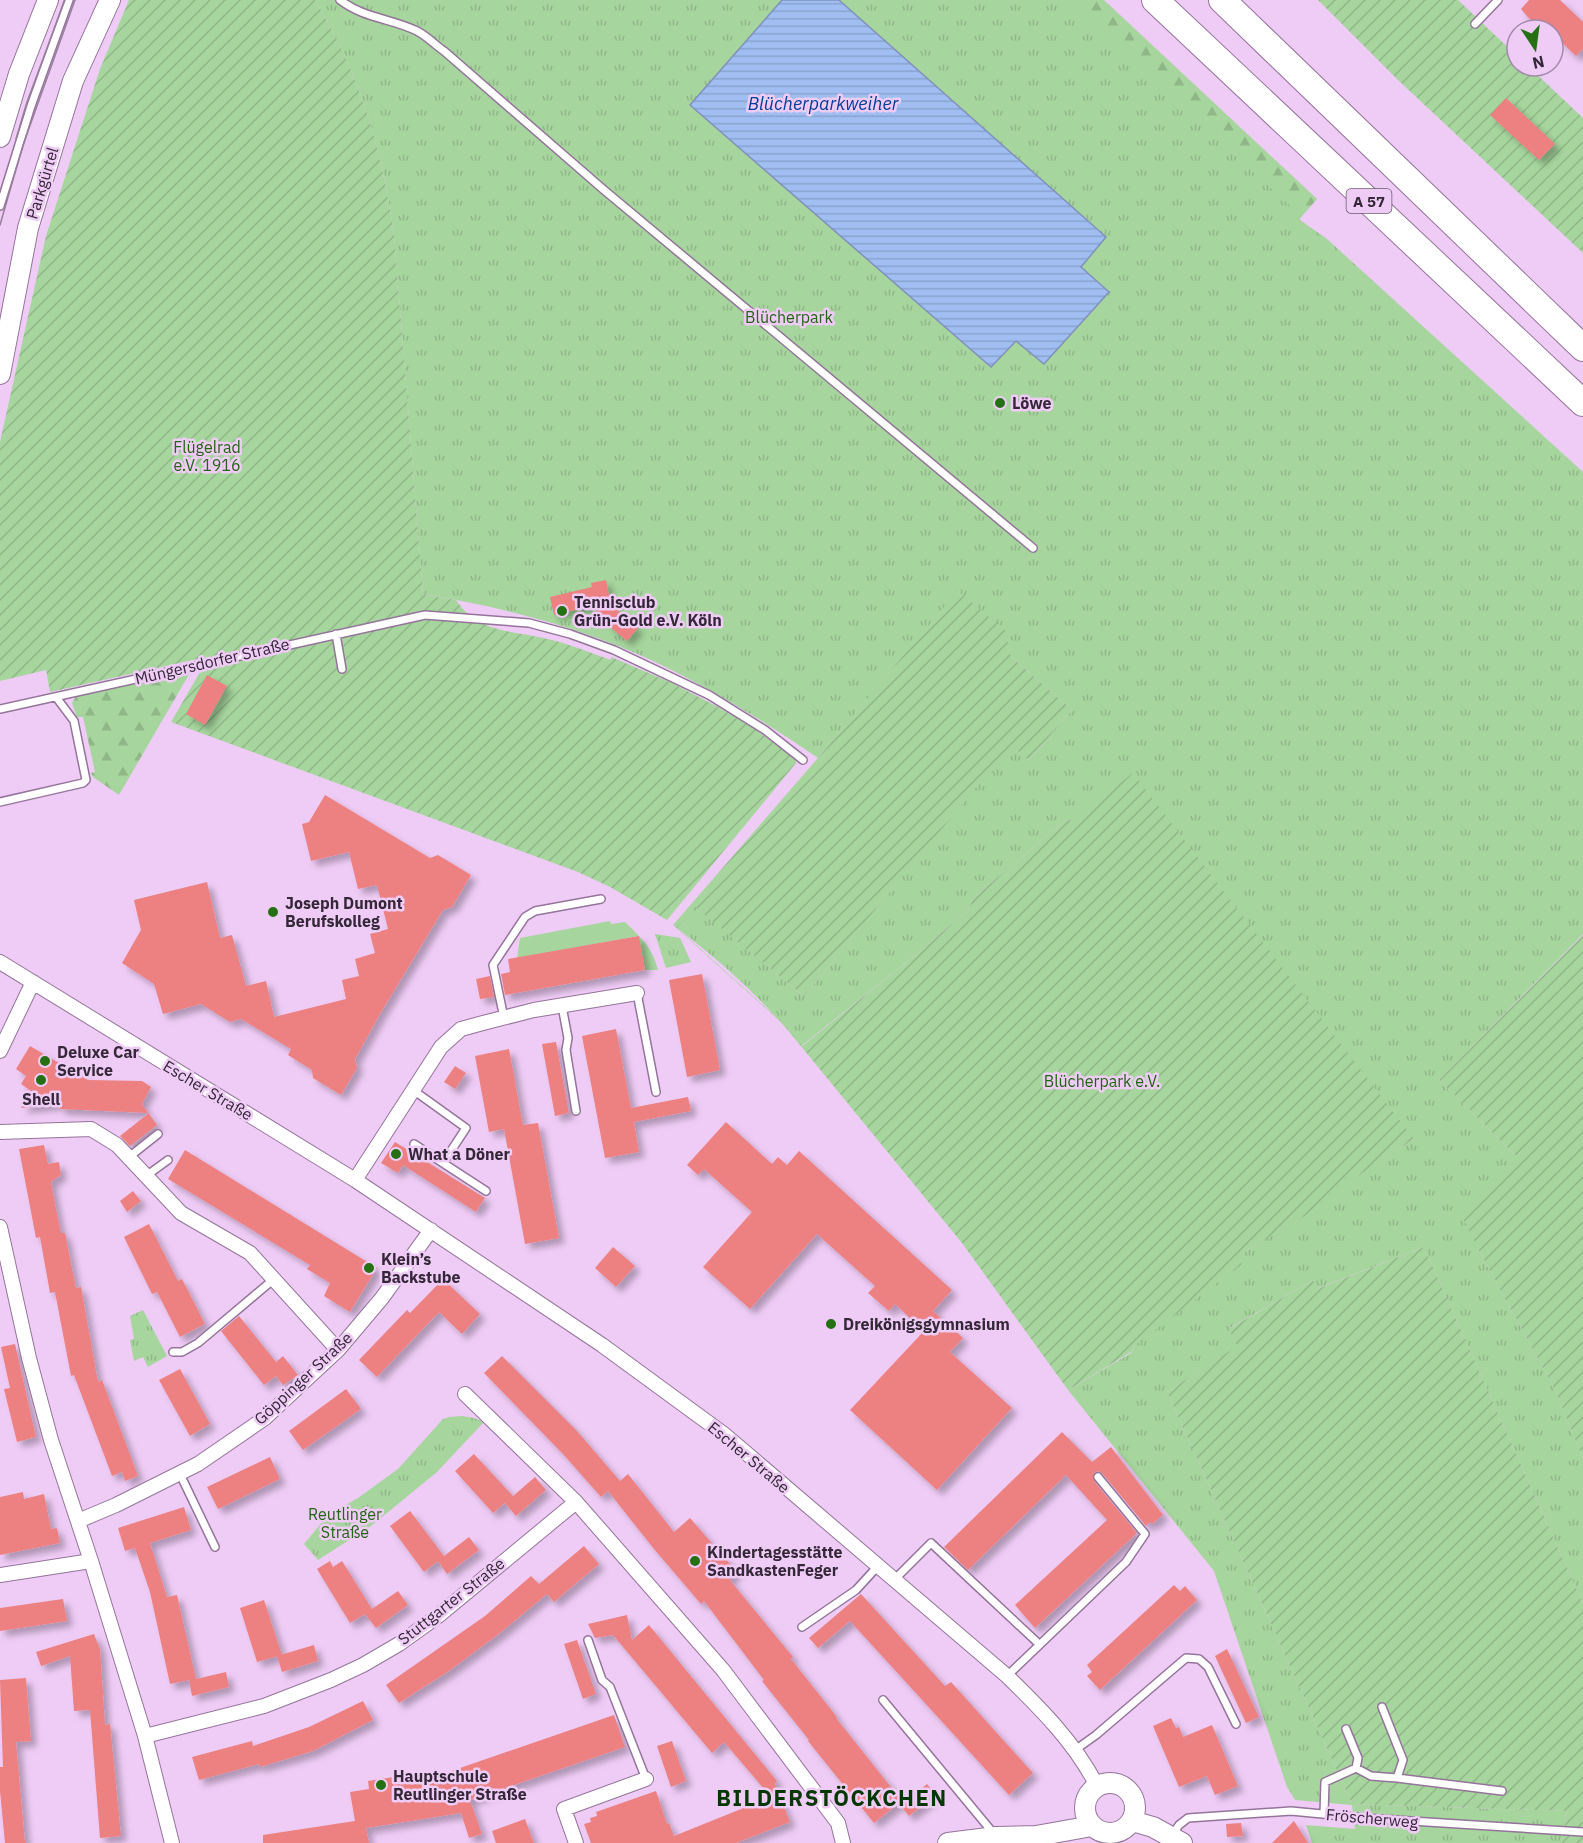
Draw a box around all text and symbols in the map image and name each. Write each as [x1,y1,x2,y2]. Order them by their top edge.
north arrow [1505,18,1565,78]
text: N [1530,52,1546,74]
water label: Blücherparkweiher [748,92,899,115]
street label: Parkgürtel [22,145,62,221]
road number: A 57 [1346,189,1392,213]
park label: Blücherpark [745,307,833,327]
place label: Löwe [1012,393,1051,413]
marker: Löwe [993,396,1007,410]
park label: Flügelrad e.V. 1916 [173,437,241,475]
place label: Tennisclub Grün-Gold e.V. Köln [574,592,722,630]
marker: Tennisclub Grün-Gold e.V. Köln [555,604,569,618]
street label: Müngersdorfer Straße [133,633,291,689]
place label: Joseph Dumont Berufskolleg [285,893,403,931]
marker: Joseph Dumont Berufskolleg [266,905,280,919]
place label: Deluxe Car Service [57,1042,140,1080]
marker: Deluxe Car Service [38,1054,52,1068]
street label: Escher Straße [160,1055,257,1125]
park label: Blücherpark e.V. [1044,1071,1160,1091]
marker: Shell [34,1073,48,1087]
place label: Shell [22,1089,60,1109]
place label: What a Döner [408,1144,511,1164]
marker: What a Döner [389,1147,403,1161]
place label: Klein’s Backstube [381,1249,460,1287]
marker: Klein’s Backstube [362,1261,376,1275]
place label: Dreikönigsgymnasium [843,1314,1010,1334]
marker: Dreikönigsgymnasium [824,1317,838,1331]
street label: Göppinger Straße [250,1327,356,1429]
street label: Escher Straße [704,1417,794,1497]
park label: Reutlinger Straße [308,1504,382,1542]
place label: Kindertagesstätte SandkastenFeger [707,1542,843,1580]
street label: Stuttgarter Straße [394,1553,509,1649]
marker: Kindertagesstätte SandkastenFeger [688,1554,702,1568]
place label: Hauptschule Reutlinger Straße [393,1766,527,1804]
marker: Hauptschule Reutlinger Straße [374,1778,388,1792]
district label: BILDERSTÖCKCHEN [716,1783,948,1812]
street label: Fröscherweg [1325,1804,1419,1832]

